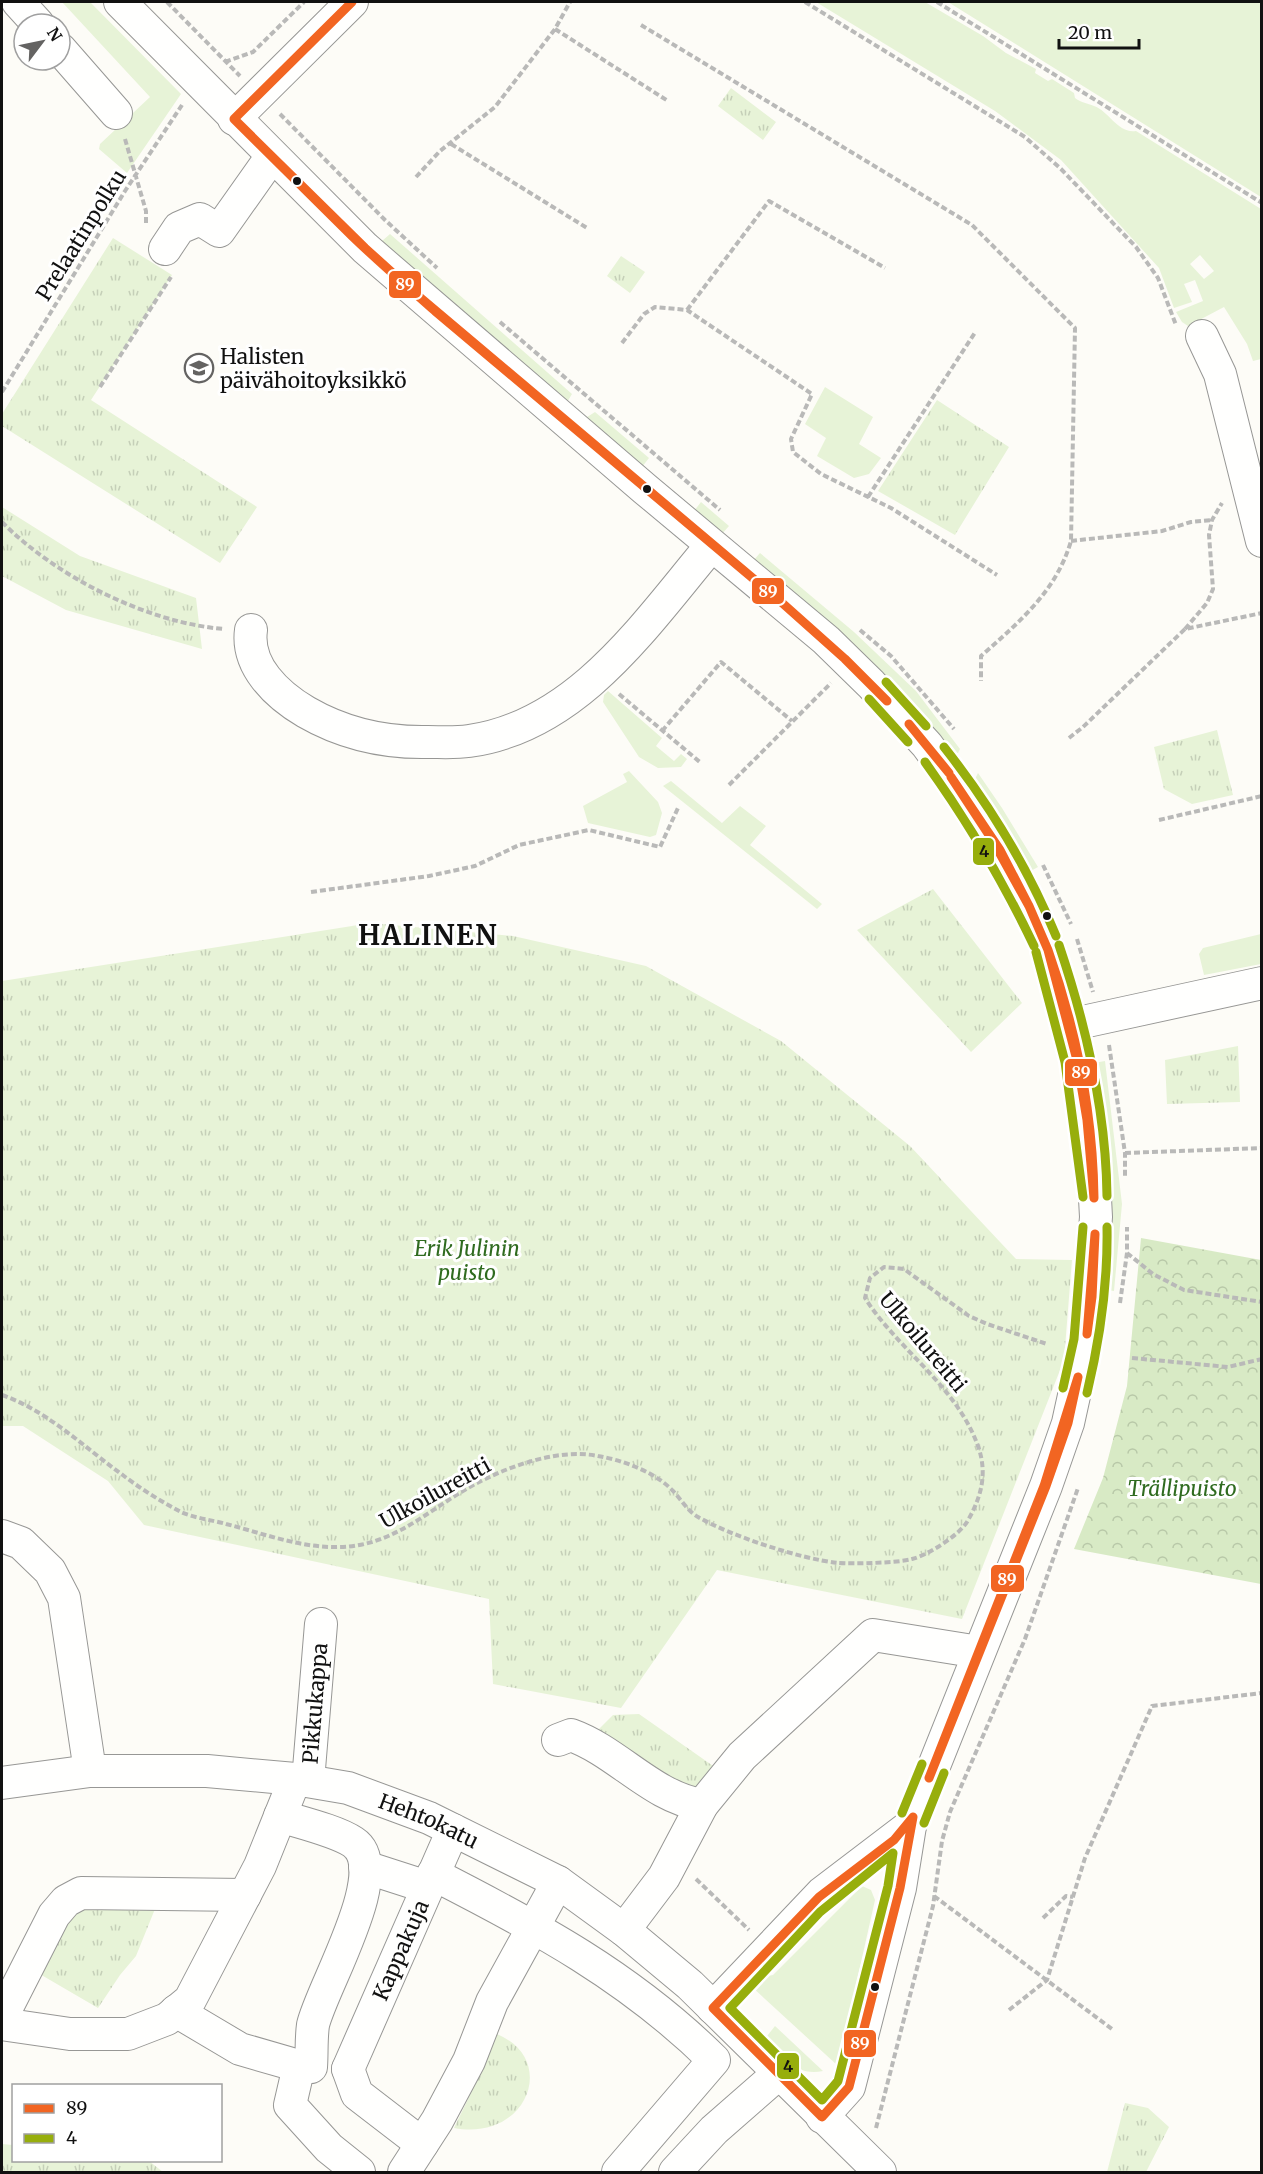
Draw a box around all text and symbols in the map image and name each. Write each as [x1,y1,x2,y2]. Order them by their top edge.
north arrow [12,12,72,72]
scale bar [1059,12,1138,50]
text: 20 m [1068,21,1112,44]
text: N [43,23,67,45]
street label: Prelaatinpolku [30,164,132,306]
unlabelled marker [291,175,303,187]
line badge: 89 [388,270,422,299]
text: 89 [395,274,415,294]
place label: Halisten päivähoitoyksikkö [220,343,406,394]
school or university icon: Halisten päivähoitoyksikkö [183,352,215,384]
unlabelled marker [641,483,653,495]
line badge: 89 [751,577,785,605]
text: 89 [758,581,778,601]
line badge: 4 [972,837,995,866]
text: 4 [979,841,989,861]
unlabelled marker [1041,910,1053,922]
district label: HALINEN [358,918,498,952]
line badge: 89 [1064,1058,1098,1087]
text: 89 [1071,1062,1091,1082]
park label: Erik Julinin puisto [414,1235,520,1286]
street label: Ulkoilureitti [873,1286,973,1398]
street label: Ulkoilureitti [375,1451,495,1535]
park label: Trällipuisto [1127,1475,1237,1502]
line badge: 89 [990,1564,1025,1593]
text: 89 [997,1569,1017,1589]
street label: Pikkukappa [296,1642,333,1765]
street label: Hehtokatu [375,1787,483,1854]
street label: Kappakuja [366,1895,434,2004]
unlabelled marker [869,1981,881,1993]
line badge: 89 [843,2029,877,2058]
text: 89 [850,2033,870,2053]
line badge: 4 [776,2052,800,2080]
text: 4 [783,2056,793,2076]
legend [12,2084,222,2162]
text: 89 [66,2096,87,2119]
text: 4 [66,2126,77,2149]

